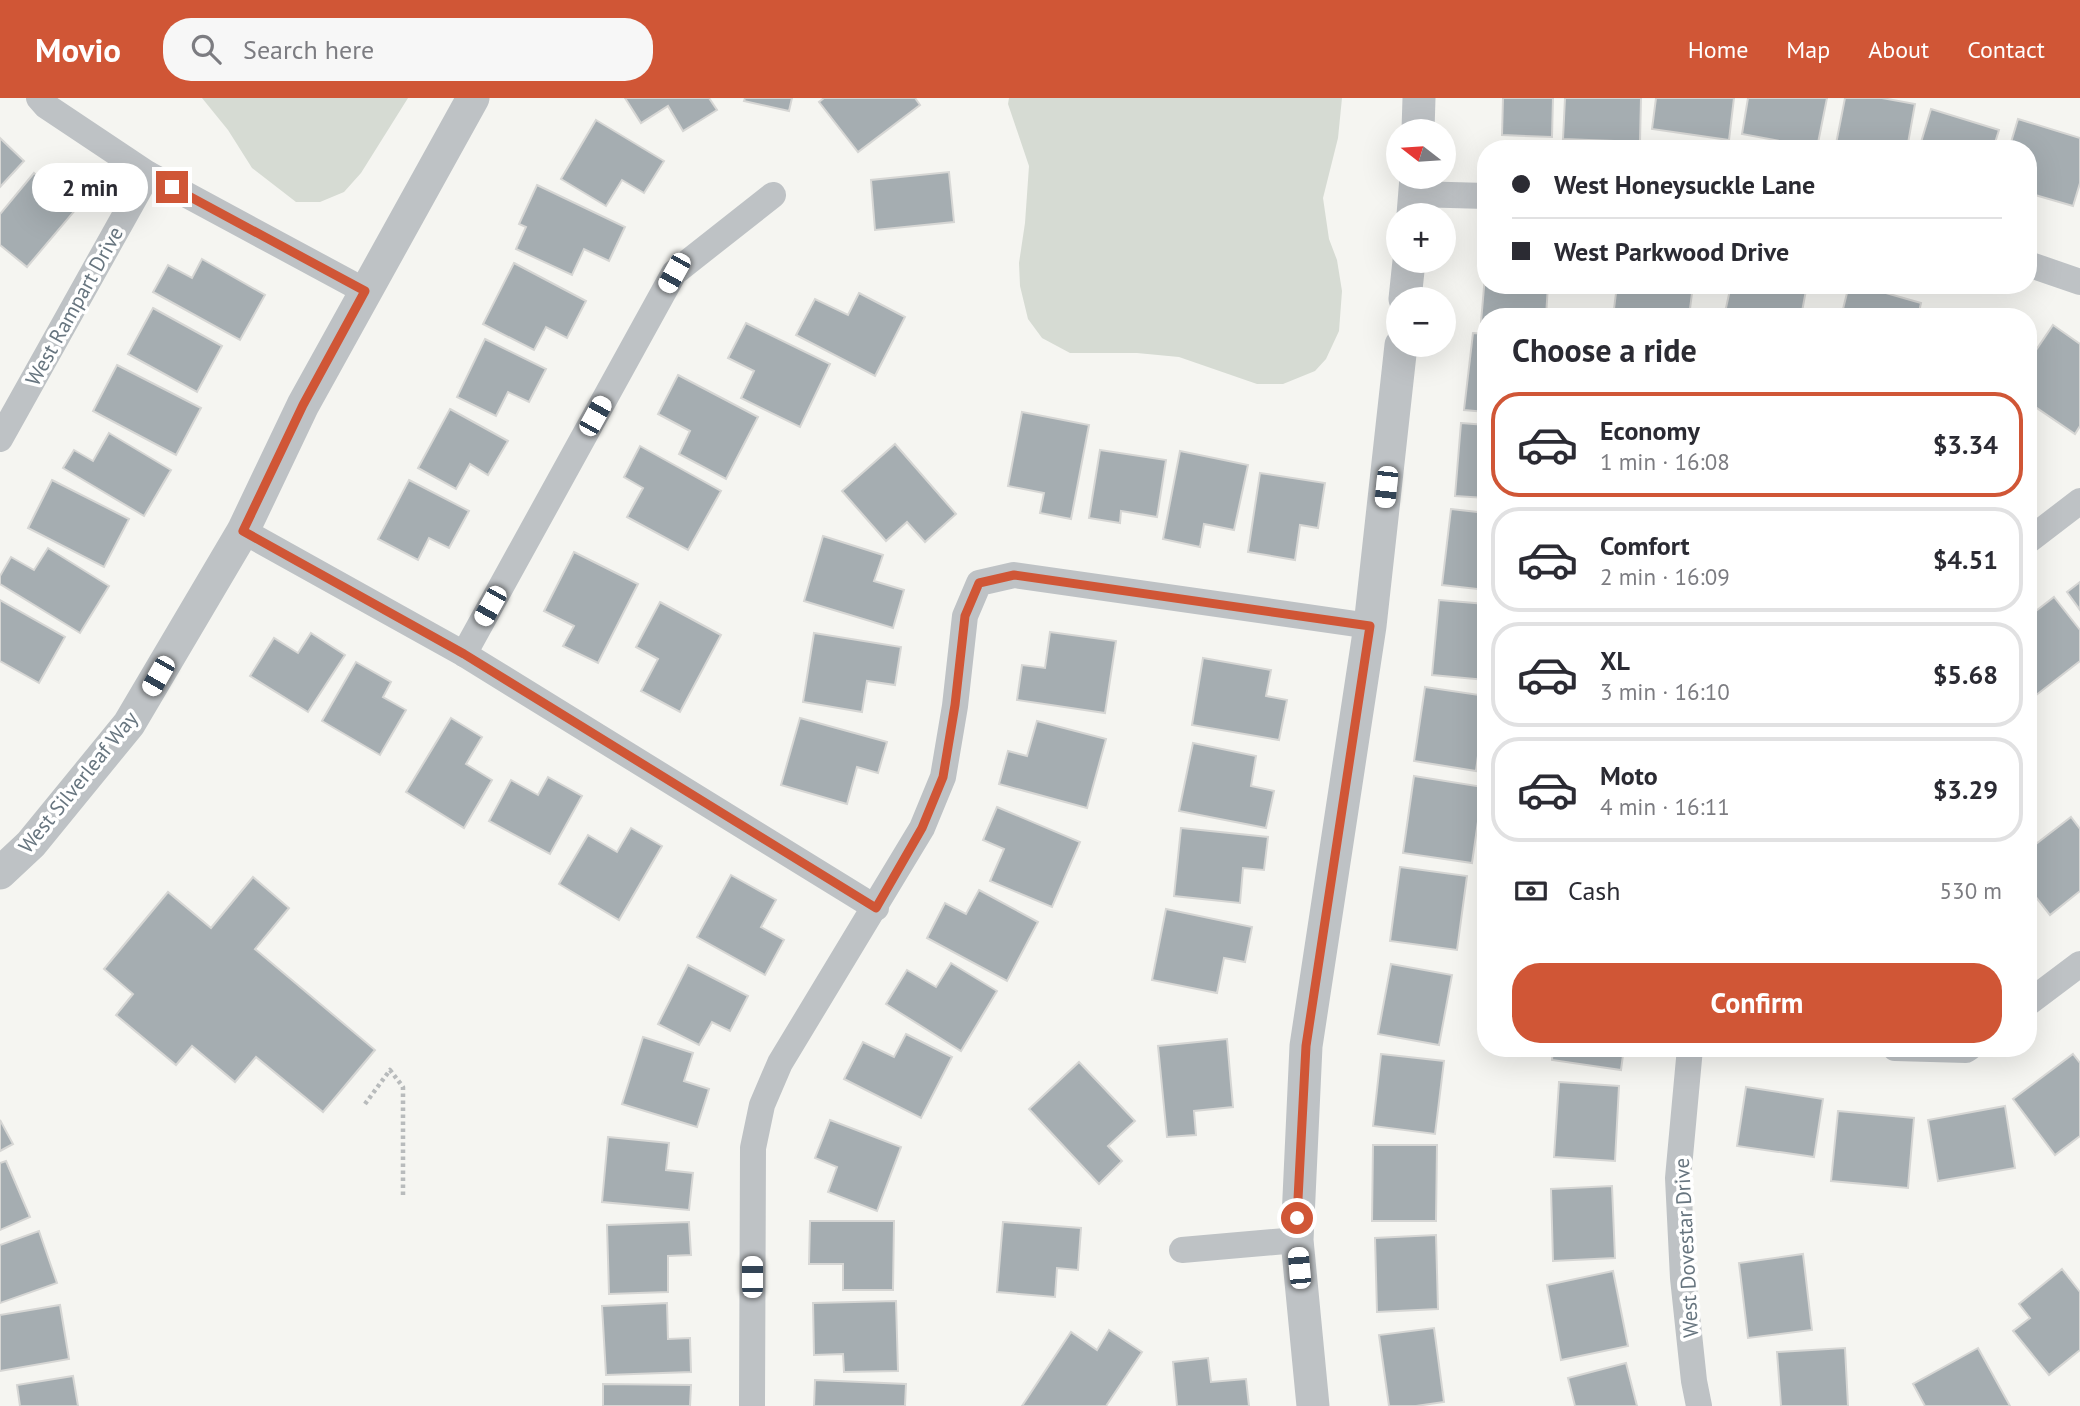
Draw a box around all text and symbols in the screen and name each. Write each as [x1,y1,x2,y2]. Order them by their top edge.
search box [163,18,653,81]
text: Movio [35,28,121,71]
icon: search [187,30,225,68]
text: Search here [243,33,374,66]
text: Home [1688,34,1748,65]
text: Map [1786,34,1830,65]
text: About [1868,34,1929,65]
text: Contact [1967,34,2045,65]
north arrow [1386,119,1456,189]
map controls [1386,119,1456,357]
callout: 2 min [32,162,148,212]
text: West Honeysuckle Lane [1554,168,1815,201]
route end [156,171,188,203]
text: 2 min [62,173,118,202]
button: + [1386,203,1456,273]
street label: West Rampart Drive [19,222,129,390]
text: West Parkwood Drive [1554,235,1789,268]
car [655,250,694,296]
button: − [1386,287,1456,357]
text: Choose a ride [1512,329,1697,371]
car [576,393,615,439]
icon: car [1516,413,1579,476]
text: Economy [1600,414,1700,447]
text: $3.34 [1933,428,1998,461]
text: 1 min · 16:08 [1600,447,1730,476]
car [1374,465,1399,509]
icon: car [1516,528,1579,591]
text: Comfort [1600,529,1690,562]
text: $4.51 [1933,543,1998,576]
text: 2 min · 16:09 [1600,562,1730,591]
car [471,583,510,629]
icon: car [1516,643,1579,706]
text: XL [1600,644,1630,677]
car [139,653,178,699]
text: $5.68 [1933,658,1998,691]
text: 3 min · 16:10 [1600,677,1730,706]
street label: West Silverleaf Way [12,705,144,859]
icon: car [1516,758,1579,821]
text: Moto [1600,759,1658,792]
text: $3.29 [1933,773,1998,806]
text: 4 min · 16:11 [1600,792,1730,821]
icon: cash [1512,872,1550,910]
text: Cash [1568,874,1620,907]
text: 530 m [1940,876,2002,905]
button: Confirm [1512,963,2002,1043]
street label: West Dovestar Drive [1668,1157,1704,1339]
route start [1281,1202,1313,1234]
car [1287,1246,1312,1290]
car [742,1256,763,1298]

